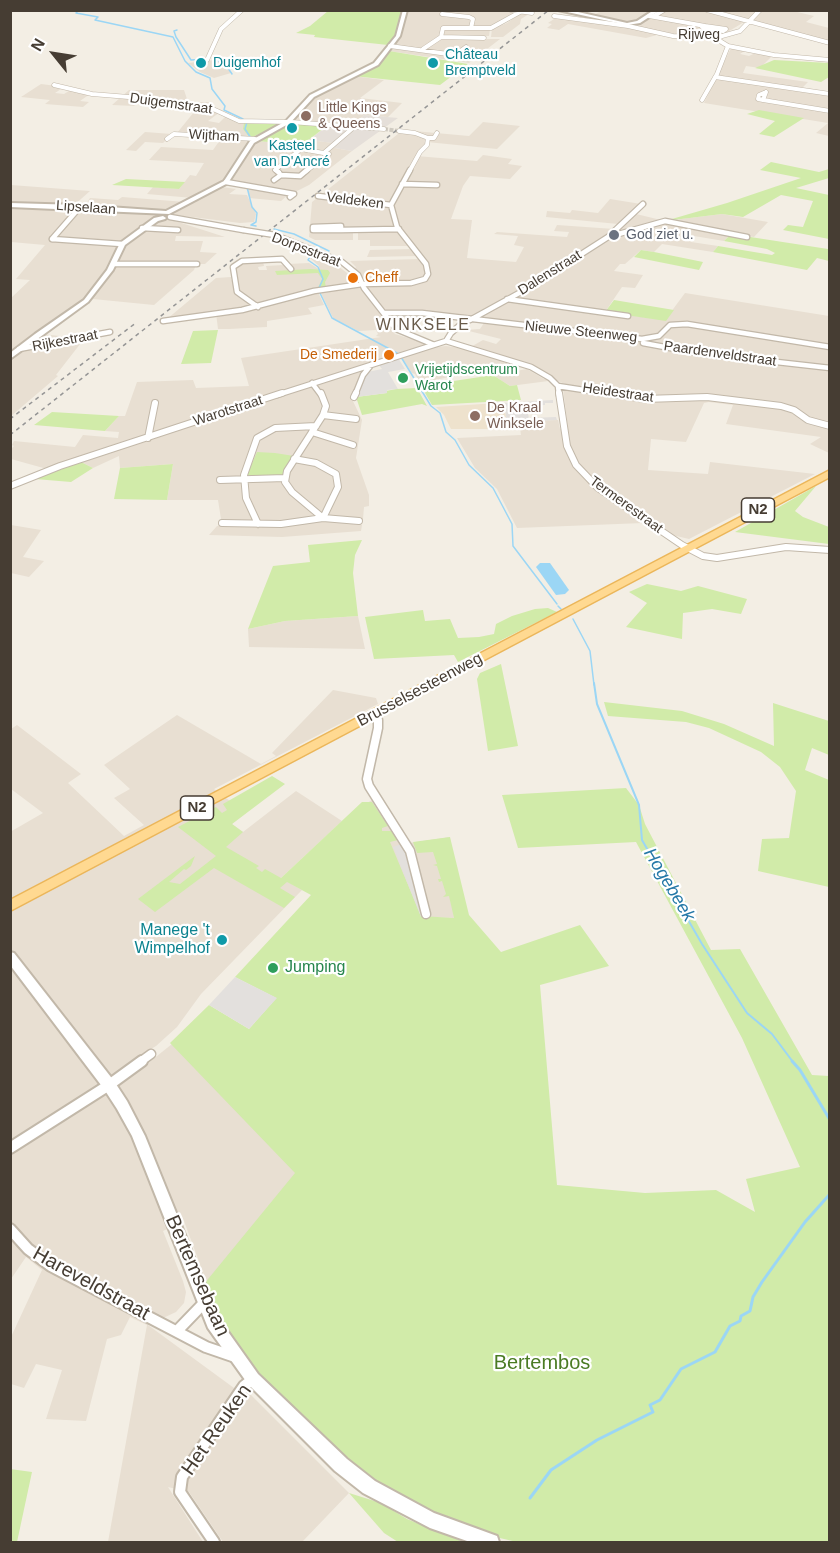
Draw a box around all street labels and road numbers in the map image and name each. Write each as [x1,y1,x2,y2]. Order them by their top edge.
street label: Rijweg [678,27,720,43]
street label: Duigemstraat [129,90,213,118]
street label: Wijtham [188,126,240,146]
street label: Veldeken [325,189,385,213]
street label: Lipselaan [56,198,116,218]
street label: Dorpsstraat [269,229,343,271]
street label: Dalenstraat [515,247,585,299]
street label: Nieuwe Steenweg [524,318,638,346]
street label: Rijkestraat [31,326,99,356]
street label: Paardenveldstraat [663,338,777,370]
street label: Heidestraat [581,380,655,406]
street label: Warotstraat [191,392,265,430]
street label: Termerestraat [586,473,666,537]
road number: N2 [742,498,774,522]
street label: Brusselsesteenweg [354,649,486,731]
road number: N2 [180,796,214,820]
street label: Bertemsebaan [160,1212,234,1340]
street label: Hareveldstraat [28,1242,154,1326]
street label: Het Reuken [177,1380,257,1480]

